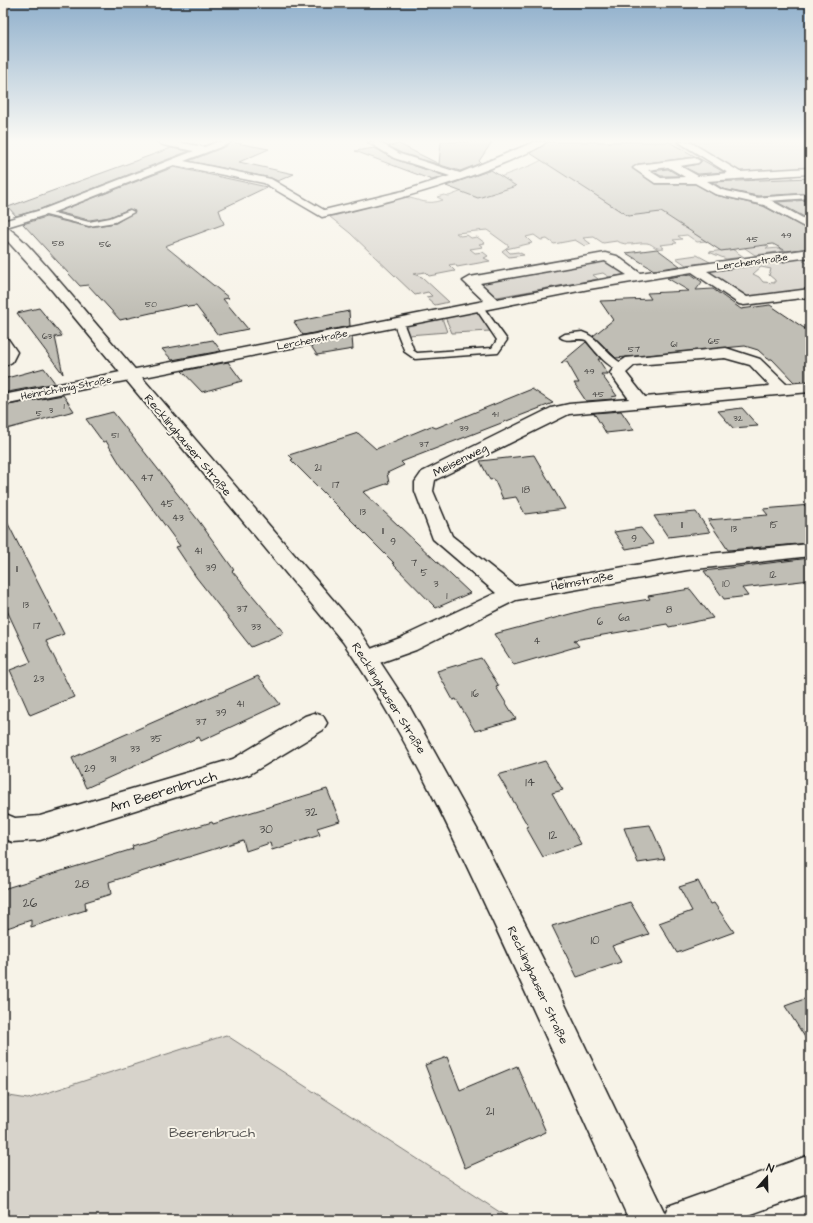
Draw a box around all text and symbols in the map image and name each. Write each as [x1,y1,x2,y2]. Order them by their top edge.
house number: 49 [780,229,792,242]
house number: 45 [746,233,759,246]
house number: 58 [52,237,64,250]
house number: 56 [99,238,111,251]
street label: Lerchenstraße [716,250,789,274]
house number: 50 [145,298,157,311]
street label: Lerchenstraße [276,326,349,354]
house number: 63 [42,330,53,343]
house number: 65 [708,335,721,348]
house number: 61 [671,338,677,351]
house number: 57 [628,343,640,356]
house number: 49 [583,365,595,378]
street label: Heinrich-Imig-Straße [20,372,113,405]
house number: 45 [592,388,605,401]
street label: Recklinghauser Straße [139,391,236,501]
house number: 1 [63,400,65,413]
house number: 3 [49,404,54,417]
house number: 5 [36,407,43,420]
house number: 41 [491,408,499,421]
house number: 32 [733,412,744,425]
house number: 39 [459,422,469,435]
house number: 51 [111,429,119,442]
house number: 37 [419,438,430,451]
street label: Meisenweg [430,439,491,482]
house number: 21 [314,461,322,475]
house number: 47 [141,471,153,485]
house number: 17 [332,478,340,492]
house number: 18 [522,483,530,497]
house number: 45 [160,497,174,511]
house number: 13 [360,505,366,519]
house number: 43 [172,511,184,525]
house number: 11 [681,518,684,532]
house number: 15 [770,518,778,532]
house number: 13 [731,522,737,536]
house number: 11 [382,524,385,538]
house number: 9 [631,532,637,546]
house number: 9 [390,535,396,549]
house number: 41 [194,544,203,558]
house number: 7 [411,556,417,570]
house number: 39 [206,561,217,575]
house number: 11 [16,562,19,576]
house number: 5 [420,566,428,580]
street label: Heimstraße [549,568,615,595]
house number: 12 [769,568,777,582]
house number: 3 [433,577,439,591]
house number: 10 [722,577,730,591]
house number: 1 [446,589,448,603]
house number: 13 [23,598,29,612]
house number: 37 [236,602,248,616]
house number: 8 [666,603,673,617]
house number: 6a [618,611,630,625]
house number: 6 [597,615,604,629]
house number: 17 [33,619,41,633]
house number: 33 [251,620,261,634]
house number: 4 [534,634,541,648]
street label: Recklinghauser Straße [347,639,430,758]
house number: 23 [34,672,44,686]
house number: 16 [471,687,479,701]
house number: 41 [236,697,245,711]
house number: 39 [216,706,227,720]
house number: 37 [195,715,207,729]
house number: 35 [150,732,162,746]
house number: 33 [130,742,140,756]
house number: 31 [110,752,117,766]
house number: 29 [84,762,96,776]
street label: Am Beerenbruch [107,766,220,818]
house number: 14 [525,774,535,791]
house number: 32 [305,804,318,821]
house number: 30 [259,821,273,838]
house number: 12 [549,827,557,844]
house number: 28 [75,876,90,893]
house number: 26 [23,895,38,912]
street label: Recklinghauser Straße [502,923,573,1048]
house number: 10 [590,932,600,949]
house number: 21 [486,1103,495,1120]
park label: Beerenbruch [169,1123,255,1143]
north arrow [747,1157,787,1197]
text: N [764,1160,776,1176]

